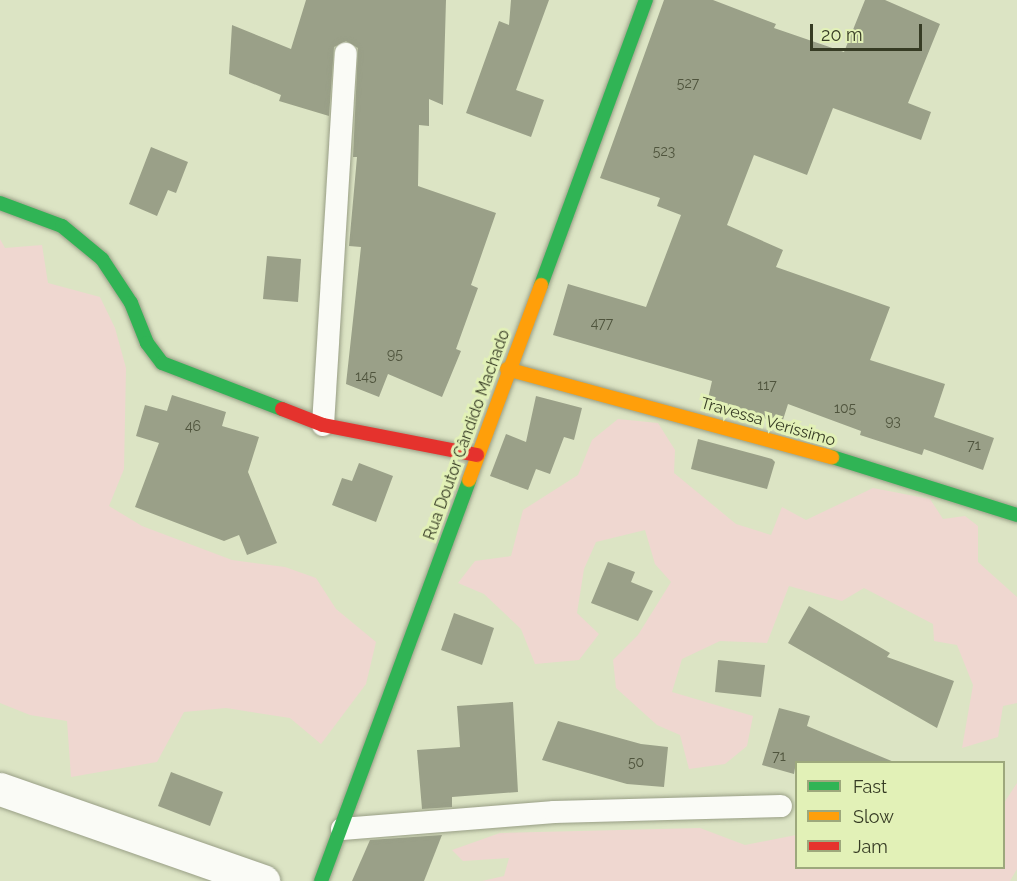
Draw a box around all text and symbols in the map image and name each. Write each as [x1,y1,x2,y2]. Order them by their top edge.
scale bar [813,12,926,50]
text: 20 m [821,24,863,45]
house number: 527 [677,75,699,91]
house number: 523 [653,143,675,159]
house number: 477 [591,315,613,331]
street label: Rua Doutor Cândido Machado [420,327,514,543]
house number: 95 [387,346,403,362]
house number: 145 [355,368,377,384]
house number: 117 [757,377,777,393]
street label: Travessa Veríssimo [698,394,838,450]
house number: 105 [834,400,856,416]
house number: 93 [885,413,901,429]
house number: 46 [185,418,201,434]
house number: 71 [967,437,981,453]
house number: 71 [772,748,786,764]
house number: 50 [628,754,644,770]
legend [795,761,1005,869]
text: Fast [853,776,887,797]
text: Slow [853,806,894,827]
text: Jam [853,836,888,857]

